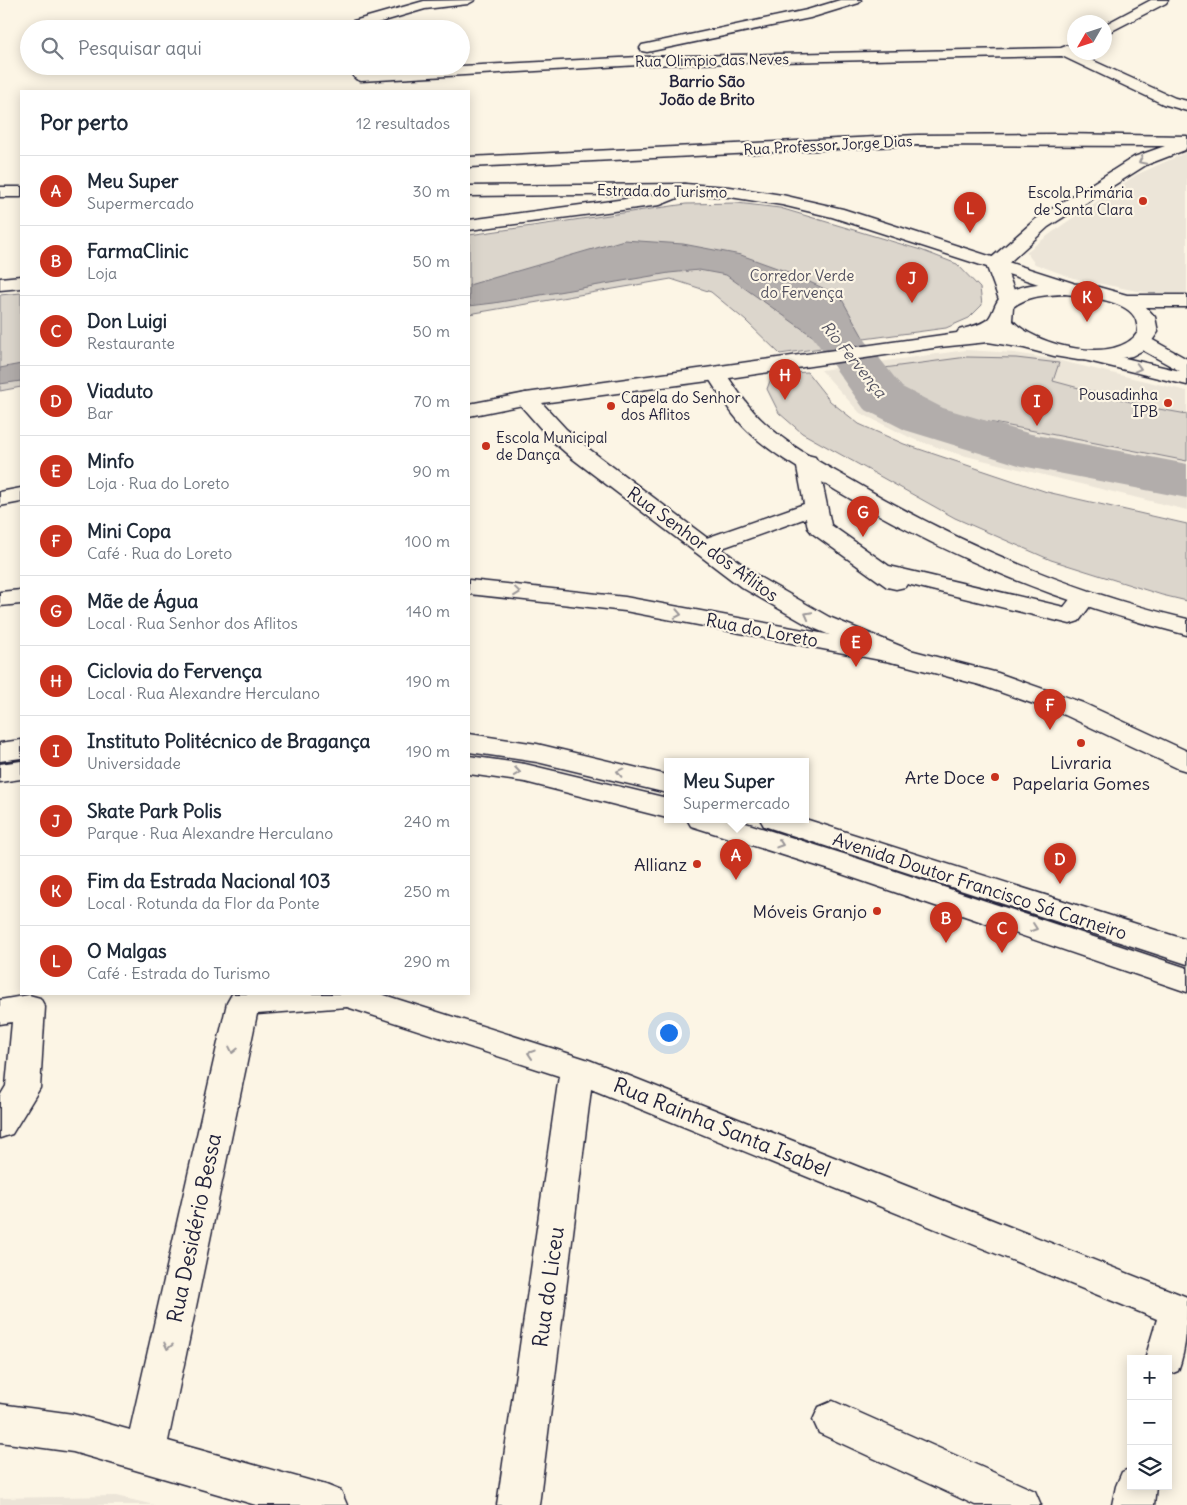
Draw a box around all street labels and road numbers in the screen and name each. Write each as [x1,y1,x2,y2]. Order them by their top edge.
street label: Rua Olimpio das Neves [635,49,789,71]
street label: Rua Professor Jorge Dias [743,131,913,159]
street label: Estrada do Turismo [597,180,727,202]
street label: Rua Senhor dos Aflitos [623,481,783,607]
street label: Rua do Loreto [704,608,820,652]
street label: Avenida Doutor Francisco Sá Carneiro [830,828,1130,944]
street label: Rua Rainha Santa Isabel [610,1071,834,1183]
street label: Rua Desidério Bessa [161,1131,227,1325]
street label: Rua do Liceu [526,1225,570,1349]

